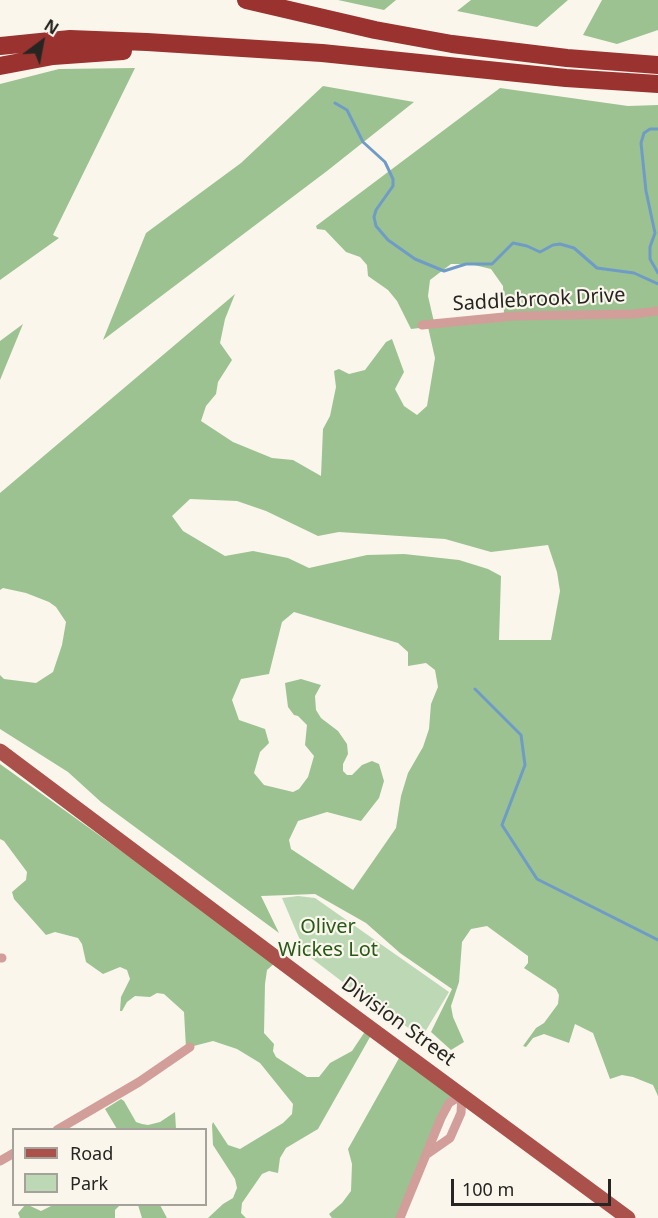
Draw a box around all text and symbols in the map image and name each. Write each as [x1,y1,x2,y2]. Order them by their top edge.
north arrow [12,12,72,72]
text: N [40,14,63,40]
street label: Saddlebrook Drive [452,283,626,317]
park label: Oliver Wickes Lot [278,915,378,962]
street label: Division Street [336,973,460,1071]
legend [12,1128,207,1206]
text: Road [70,1141,113,1165]
scale bar [454,1167,614,1205]
text: Park [70,1171,108,1195]
text: 100 m [462,1177,514,1201]

